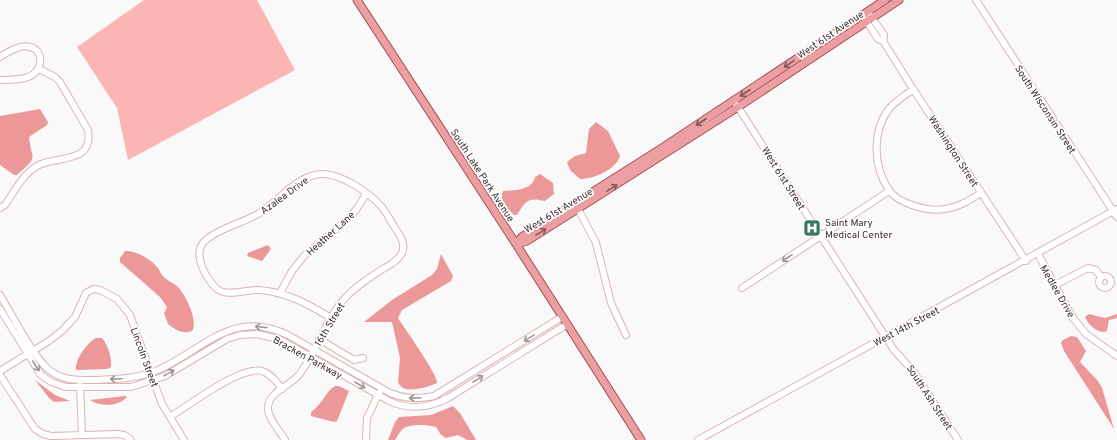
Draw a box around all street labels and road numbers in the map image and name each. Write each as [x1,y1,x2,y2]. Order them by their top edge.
street label: West 61st Avenue [795,8,867,62]
street label: South Wisconsin Street [1011,63,1078,157]
street label: Washington Street [925,114,981,190]
street label: South Lake Park Avenue [447,127,517,225]
street label: West 61st Street [758,145,807,213]
street label: Azalea Drive [258,174,312,218]
street label: West 61st Avenue [522,186,595,237]
street label: Heather Lane [304,209,358,259]
street label: Medlee Drive [1036,263,1077,320]
street label: 16th Street [312,300,349,349]
street label: West 14th Street [871,304,942,350]
street label: Lincoln Street [127,326,160,389]
street label: Bracken Parkway [270,334,344,383]
street label: South Ash Street [903,363,955,433]

